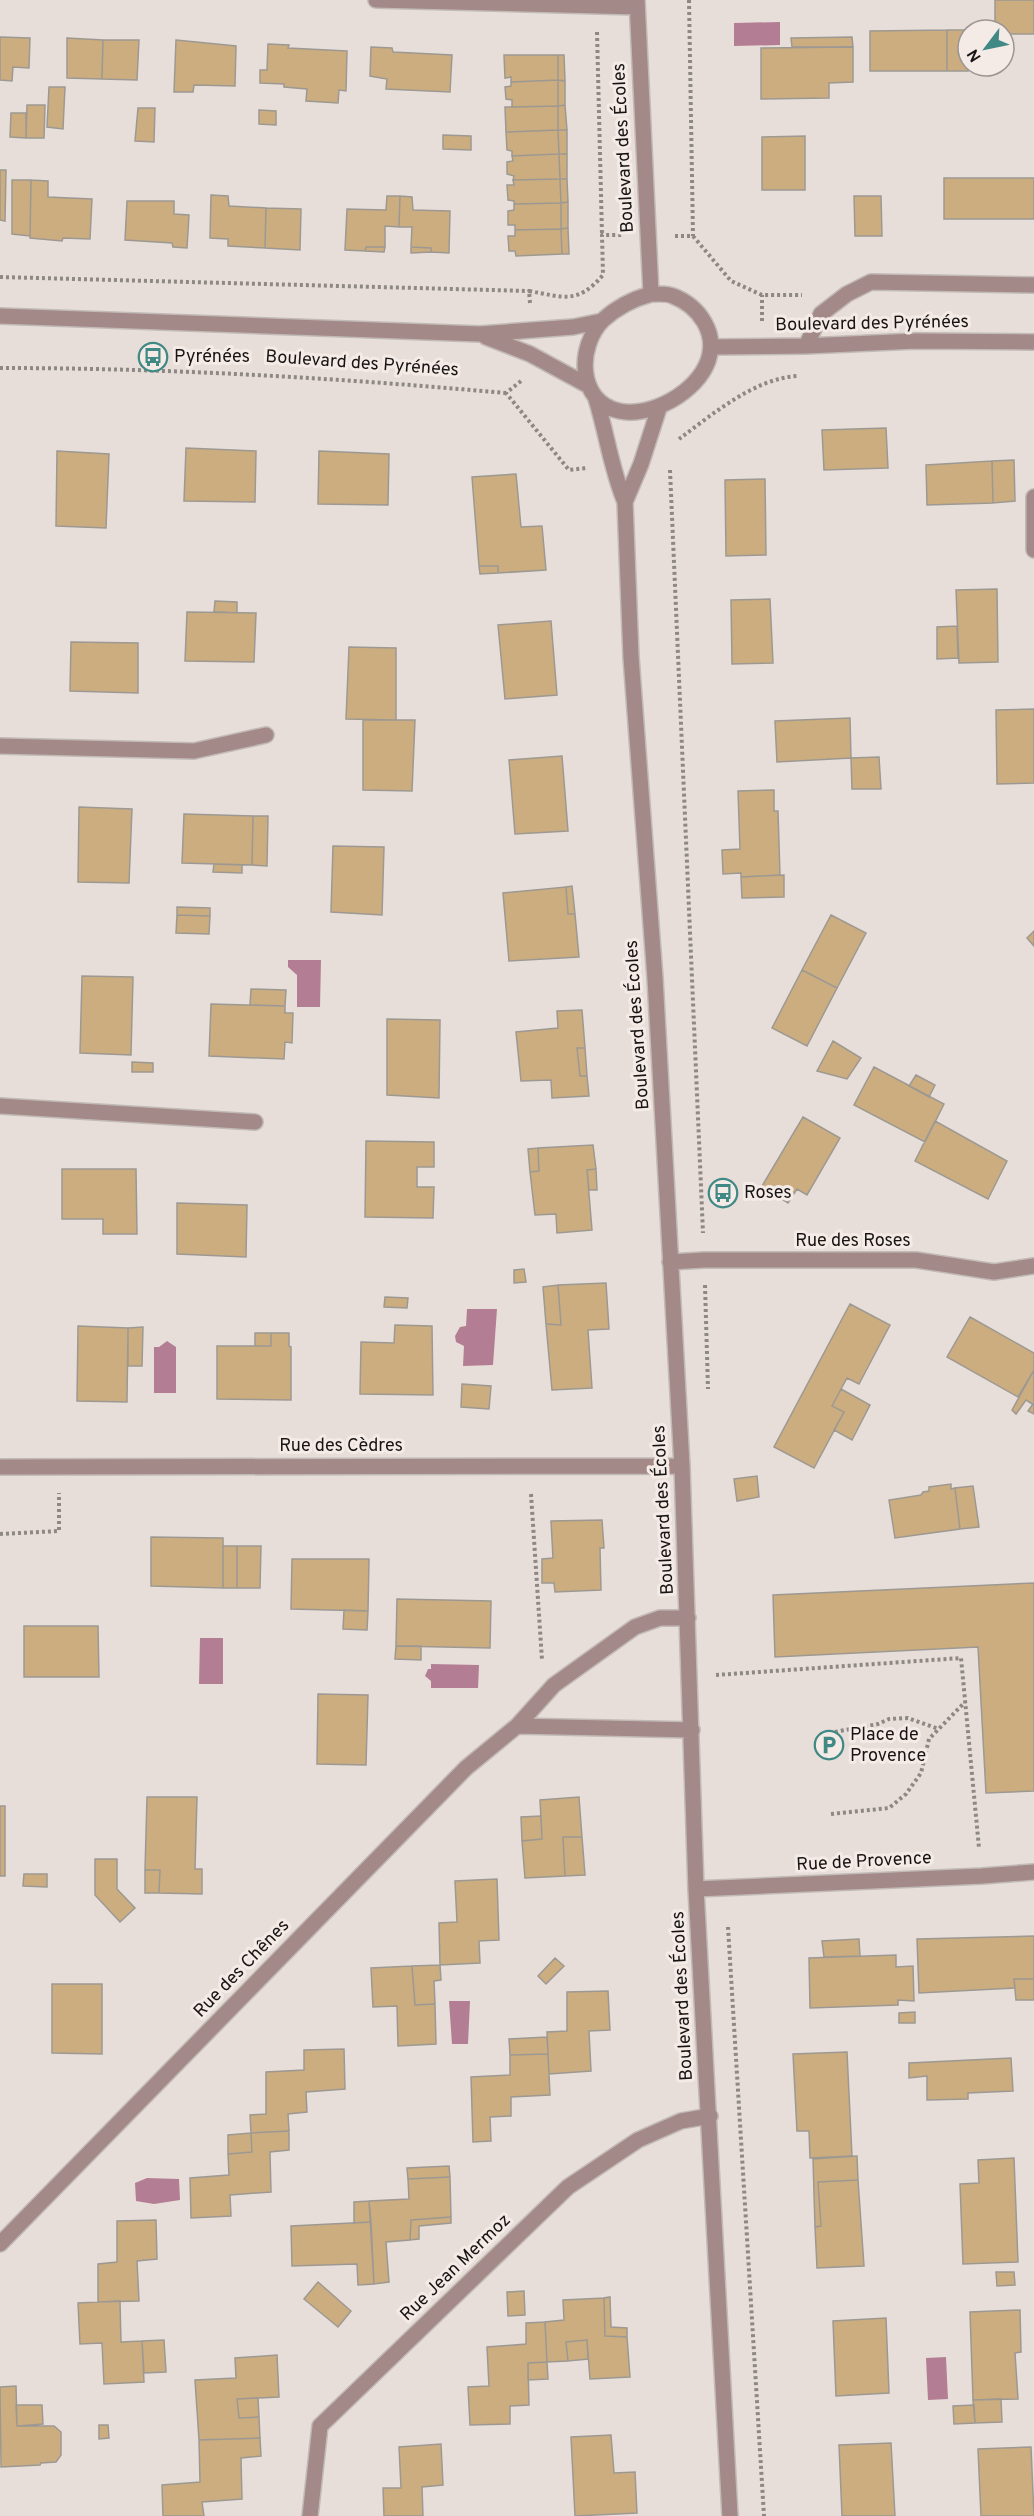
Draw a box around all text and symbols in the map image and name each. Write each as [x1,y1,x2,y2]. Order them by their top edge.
north arrow [956,18,1016,78]
text: N [963,45,987,65]
street label: Boulevard des Écoles [606,63,640,234]
street label: Boulevard des Pyrénées [775,311,969,337]
bus stop icon: Pyrénées [137,341,169,373]
place label: Pyrénées [174,346,250,369]
street label: Boulevard des Pyrénées [265,346,459,382]
street label: Boulevard des Écoles [619,939,655,1111]
bus stop icon: Roses [707,1177,739,1209]
place label: Roses [744,1182,792,1205]
street label: Rue des Roses [795,1230,911,1253]
street label: Boulevard des Écoles [646,1425,680,1596]
street label: Rue des Cèdres [279,1435,403,1458]
place label: Place de Provence [850,1724,926,1768]
parking icon: Place de Provence [813,1729,845,1761]
street label: Rue de Provence [796,1847,932,1877]
street label: Boulevard des Écoles [665,1911,699,2082]
street label: Rue des Chênes [189,1915,295,2023]
street label: Rue Jean Mermoz [396,2209,516,2327]

